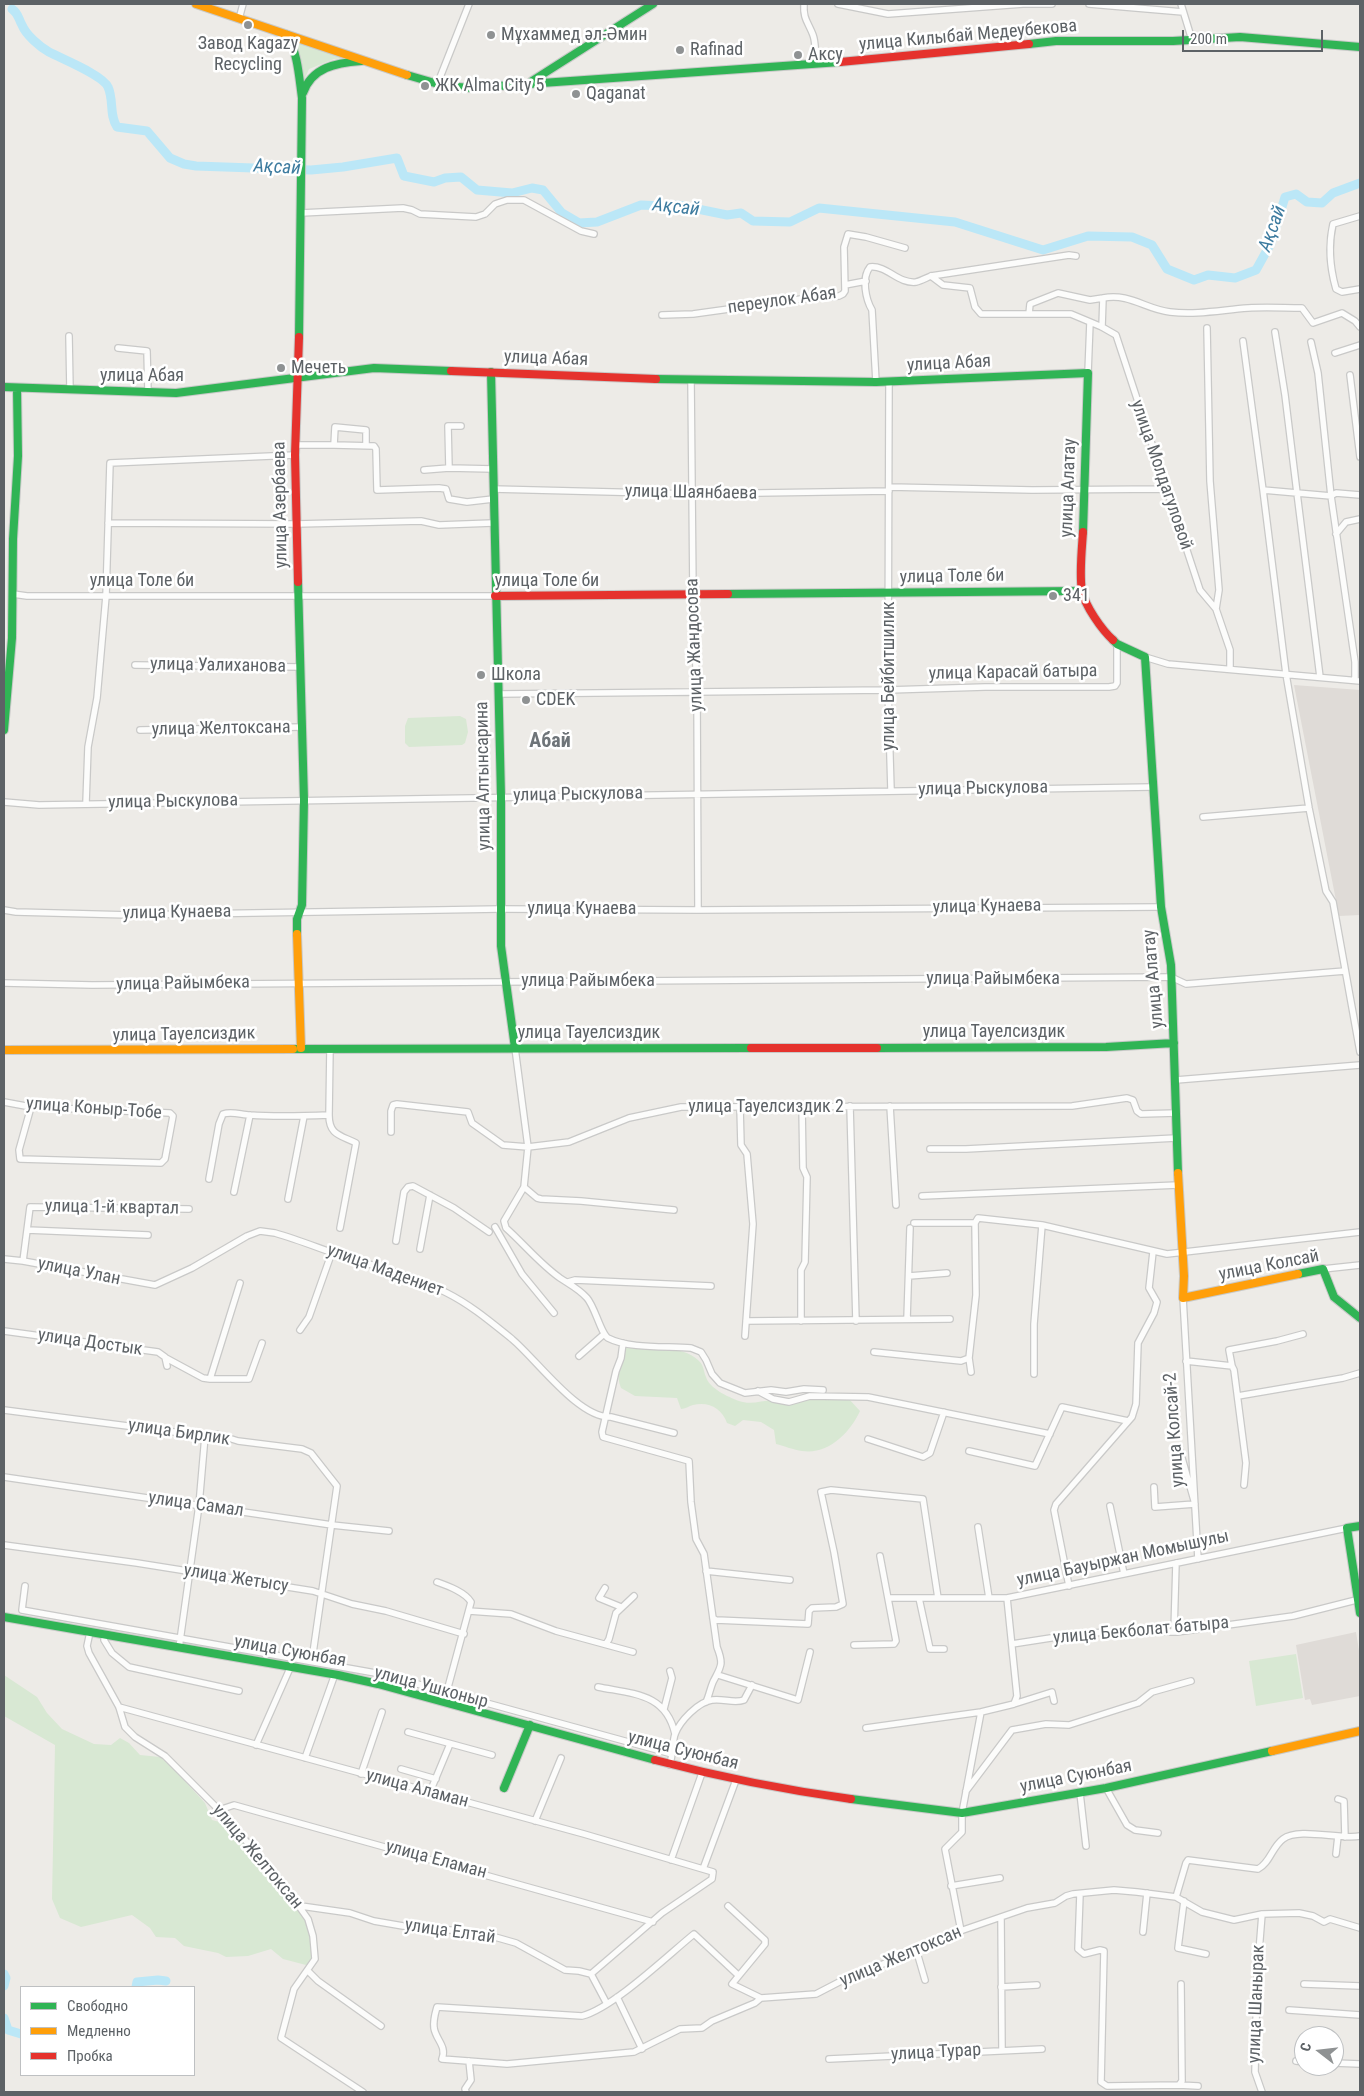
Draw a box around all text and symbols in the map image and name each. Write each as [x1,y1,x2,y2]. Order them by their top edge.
street label: улица Килыбай Медеубекова [858,16,1078,56]
marker: Завод Kagazy Recycling [242,19,254,31]
scale bar [1184,20,1325,52]
place label: Мұхаммед әл-Әмин [501,24,647,46]
marker: Мұхаммед әл-Әмин [485,29,497,41]
text: 200 m [1190,30,1227,48]
place label: Завод Kagazy Recycling [198,33,298,76]
place label: Rafinad [690,39,743,61]
marker: Rafinad [674,44,686,56]
place label: Аксу [808,44,843,66]
marker: Аксу [792,49,804,61]
place label: ЖК Alma City 5 [435,75,544,97]
marker: ЖК Alma City 5 [419,80,431,92]
place label: Qaganat [586,83,646,105]
marker: Qaganat [570,88,582,100]
water label: Ақсай [253,155,301,181]
water label: Ақсай [651,194,701,222]
water label: Ақсай [1254,203,1292,255]
street label: переулок Абая [726,283,838,319]
street label: улица Абая [504,347,588,371]
street label: улица Абая [906,351,992,377]
place label: Мечеть [291,357,346,379]
marker: Мечеть [275,362,287,374]
street label: улица Абая [100,365,184,387]
street label: улица Молдагуловой [1125,397,1197,553]
street label: улица Алатау [1056,438,1082,538]
street label: улица Азербаева [269,441,293,569]
street label: улица Шаянбаева [625,481,757,505]
street label: улица Толе би [900,565,1004,589]
street label: улица Толе би [90,570,194,592]
street label: улица Толе би [495,570,599,592]
street label: улица Жандосова [682,578,708,712]
place label: 341 [1063,585,1090,607]
marker: 341 [1047,590,1059,602]
street label: улица Бейбитшилик [878,601,900,751]
street label: улица Уалиханова [150,654,286,678]
street label: улица Карасай батыра [928,661,1098,685]
place label: Школа [491,664,541,686]
marker: Школа [475,669,487,681]
place label: CDEK [536,689,575,711]
marker: CDEK [520,694,532,706]
street label: улица Алтынсарина [472,701,496,851]
street label: улица Желтоксана [151,717,291,741]
district label: Абай [529,730,571,754]
street label: улица Рыскулова [918,777,1048,801]
street label: улица Рыскулова [513,783,643,807]
street label: улица Рыскулова [108,790,238,814]
street label: улица Кунаева [932,895,1042,919]
street label: улица Кунаева [528,898,636,920]
street label: улица Кунаева [122,901,232,925]
street label: улица Алатау [1139,929,1169,1029]
street label: улица Райымбека [926,968,1060,990]
street label: улица Райымбека [521,970,655,992]
street label: улица Райымбека [116,972,250,996]
street label: улица Тауелсиздик [923,1021,1065,1043]
street label: улица Тауелсиздик [518,1022,660,1044]
street label: улица Тауелсиздик [113,1023,255,1047]
street label: улица Коныр-Тобе [25,1093,163,1125]
street label: улица Тауелсиздик 2 [688,1096,844,1118]
street label: улица 1-й квартал [45,1196,179,1220]
street label: улица Мадениет [324,1240,446,1302]
street label: улица Колсай [1217,1246,1321,1286]
street label: улица Улан [36,1253,122,1291]
street label: улица Достык [36,1325,144,1361]
street label: улица Колсай-2 [1160,1372,1190,1488]
street label: улица Бирлик [127,1415,231,1451]
street label: улица Самал [147,1488,245,1522]
street label: улица Бауыржан Момышулы [1015,1526,1231,1592]
street label: улица Жетысу [182,1560,290,1598]
street label: улица Бекболат батыра [1052,1613,1230,1649]
street label: улица Суюнбая [232,1632,348,1672]
street label: улица Ушконыр [372,1662,490,1714]
street label: улица Суюнбая [625,1727,741,1775]
street label: улица Суюнбая [1018,1756,1134,1798]
street label: улица Аламан [363,1765,471,1813]
street label: улица Желтоксан [207,1800,307,1914]
street label: улица Еламан [383,1836,489,1884]
street label: улица Елтай [403,1915,497,1949]
street label: улица Желтоксан [837,1922,965,1992]
street label: улица Шанырак [1244,1944,1270,2064]
legend [20,1986,195,2076]
text: Свободно [67,1997,128,2015]
text: Медленно [67,2022,131,2040]
north arrow [1294,2026,1344,2076]
street label: улица Турар [890,2040,982,2066]
text: С [1297,2041,1314,2053]
text: Пробка [67,2047,113,2065]

